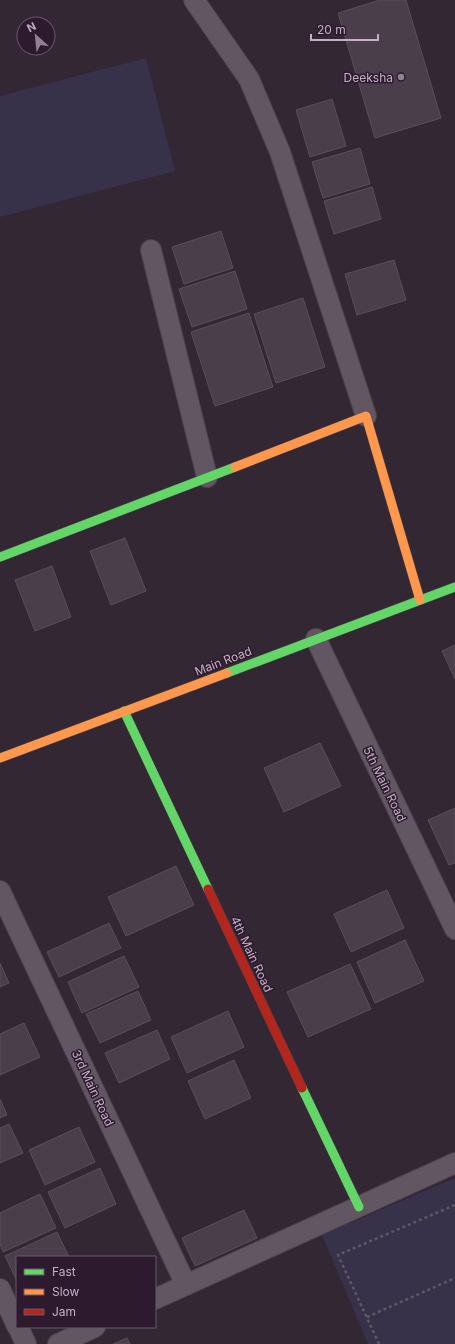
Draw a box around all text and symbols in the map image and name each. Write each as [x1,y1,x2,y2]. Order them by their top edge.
north arrow [16,16,56,56]
scale bar [311,16,378,42]
text: N [25,19,38,35]
text: 20 m [317,22,346,37]
place label: Deeksha [344,70,393,85]
marker: Deeksha [396,72,406,82]
street label: Main Road [192,643,254,679]
street label: 5th Main Road [360,744,410,824]
street label: 4th Main Road [228,914,276,994]
street label: 3rd Main Road [69,1048,117,1128]
legend [16,1256,156,1328]
text: Fast [52,1264,76,1279]
text: Slow [52,1284,80,1299]
text: Jam [52,1304,76,1319]

